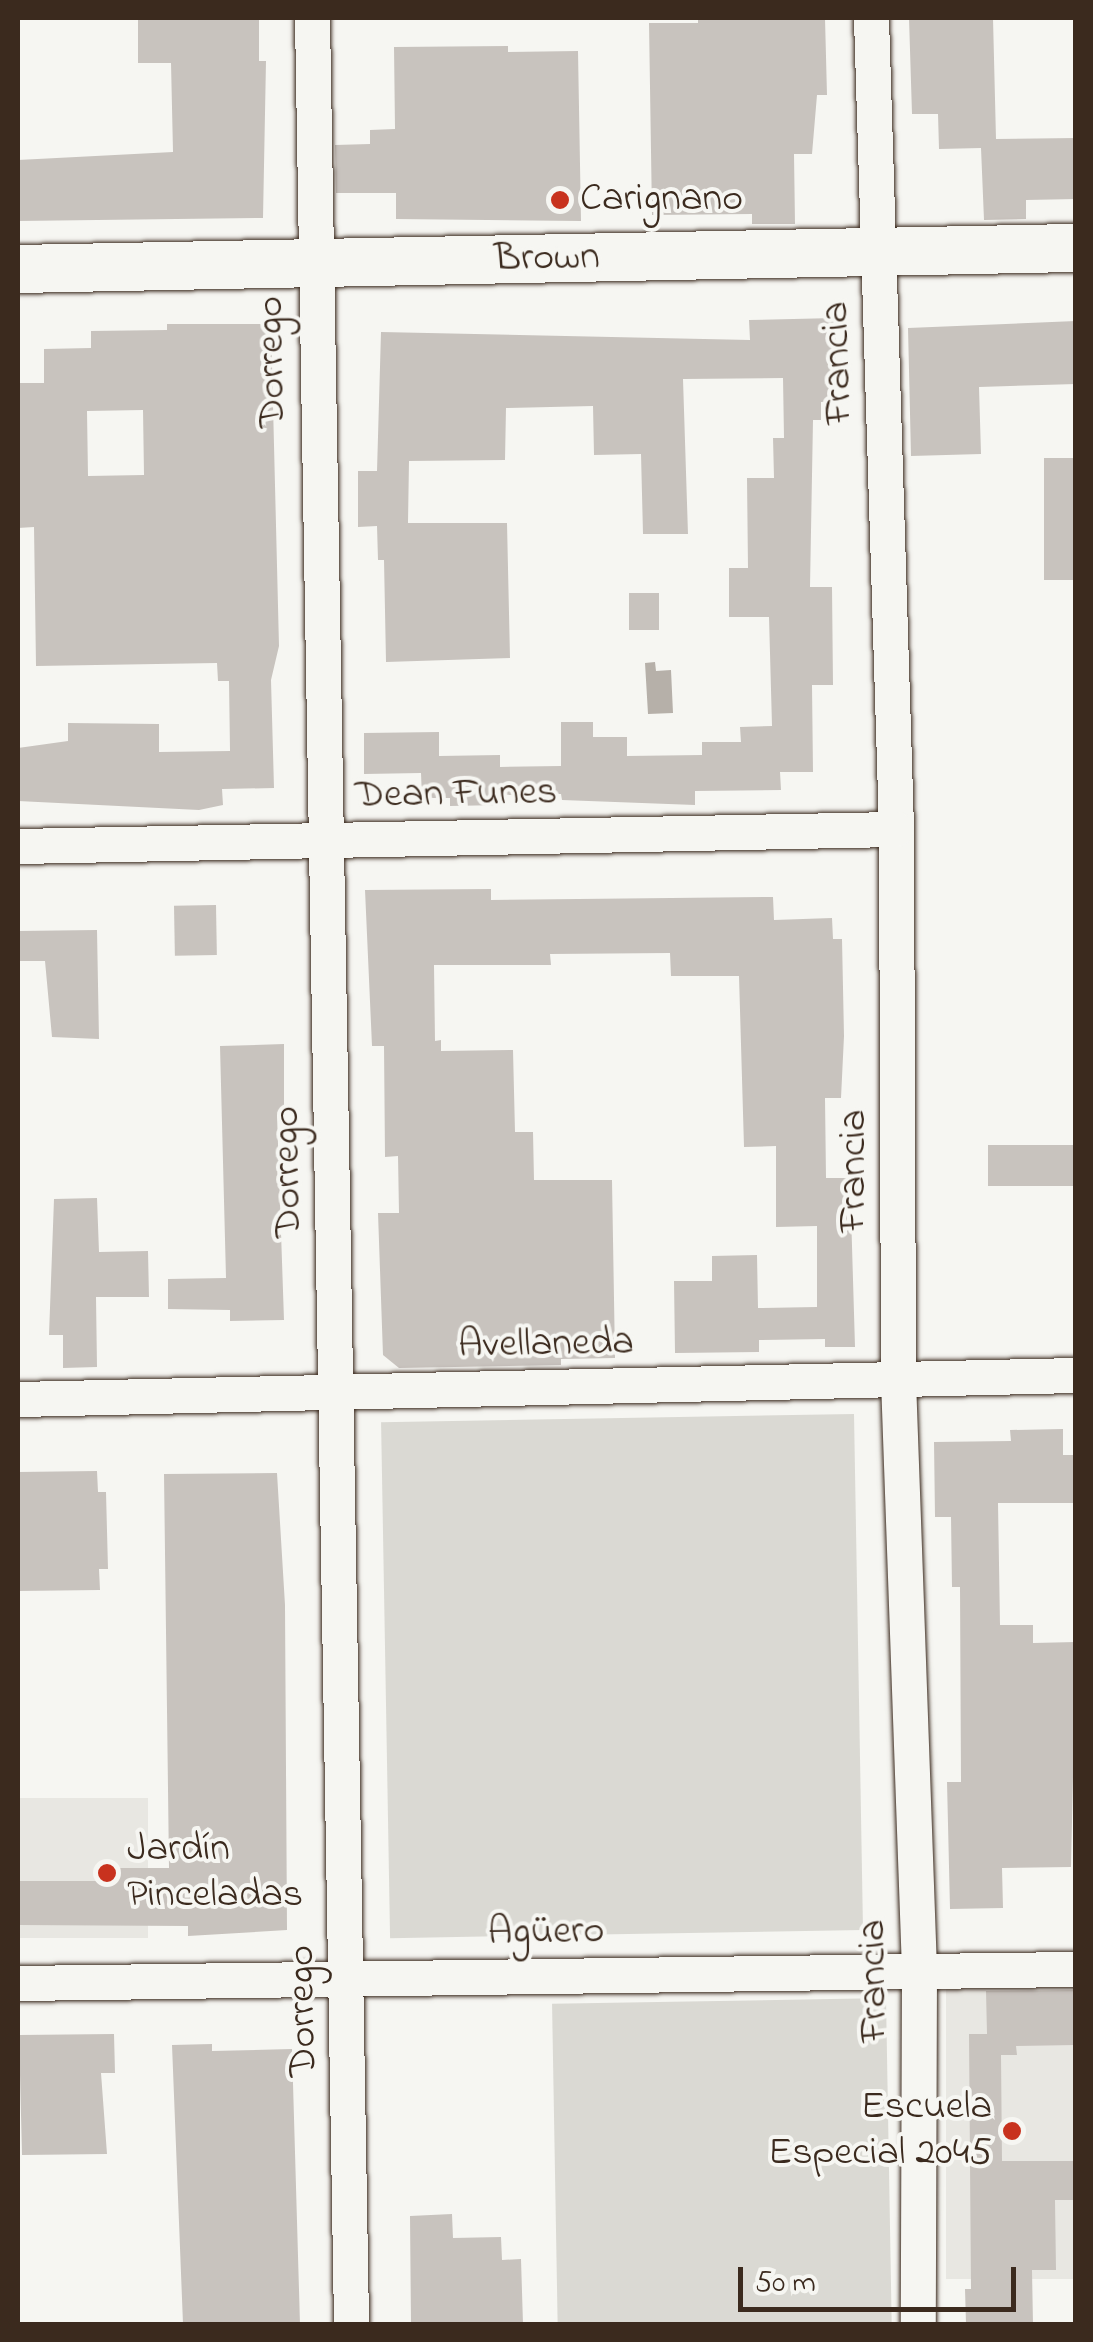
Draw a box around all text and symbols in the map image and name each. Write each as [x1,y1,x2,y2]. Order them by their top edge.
place label: Carignano [580,176,743,224]
marker: Carignano [549,189,571,211]
street label: Brown [494,234,600,284]
street label: Dorrego [248,296,298,428]
street label: Francia [813,301,865,425]
street label: Dean Funes [354,769,558,821]
street label: Dorrego [264,1106,314,1238]
street label: Francia [831,1110,879,1232]
street label: Avellaneda [458,1319,634,1371]
place label: Jardín Pinceladas [127,1826,303,1920]
marker: Jardín Pinceladas [96,1862,118,1884]
street label: Agüero [487,1908,605,1958]
street label: Francia [850,1919,900,2043]
street label: Dorrego [279,1945,329,2077]
place label: Escuela Especial 2045 [768,2084,992,2178]
marker: Escuela Especial 2045 [1001,2120,1023,2142]
scale bar [743,2247,1020,2309]
text: 50 m [755,2262,816,2306]

